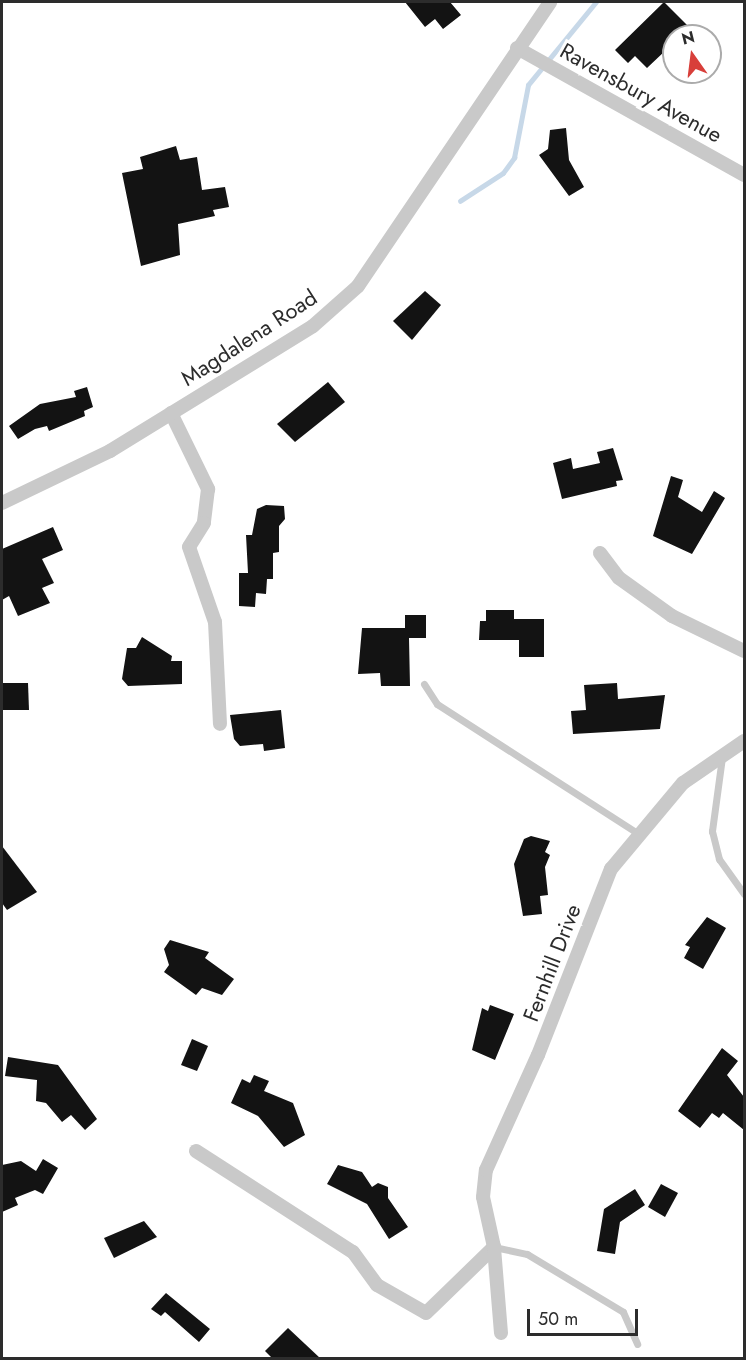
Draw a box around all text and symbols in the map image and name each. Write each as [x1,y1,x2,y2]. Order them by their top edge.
north arrow [662,24,722,84]
text: N [679,25,697,51]
street label: Ravensbury Avenue [555,38,727,148]
street label: Magdalena Road [176,284,322,392]
street label: Fernhill Drive [518,901,586,1025]
scale bar [530,1297,641,1335]
text: 50 m [538,1306,578,1332]

